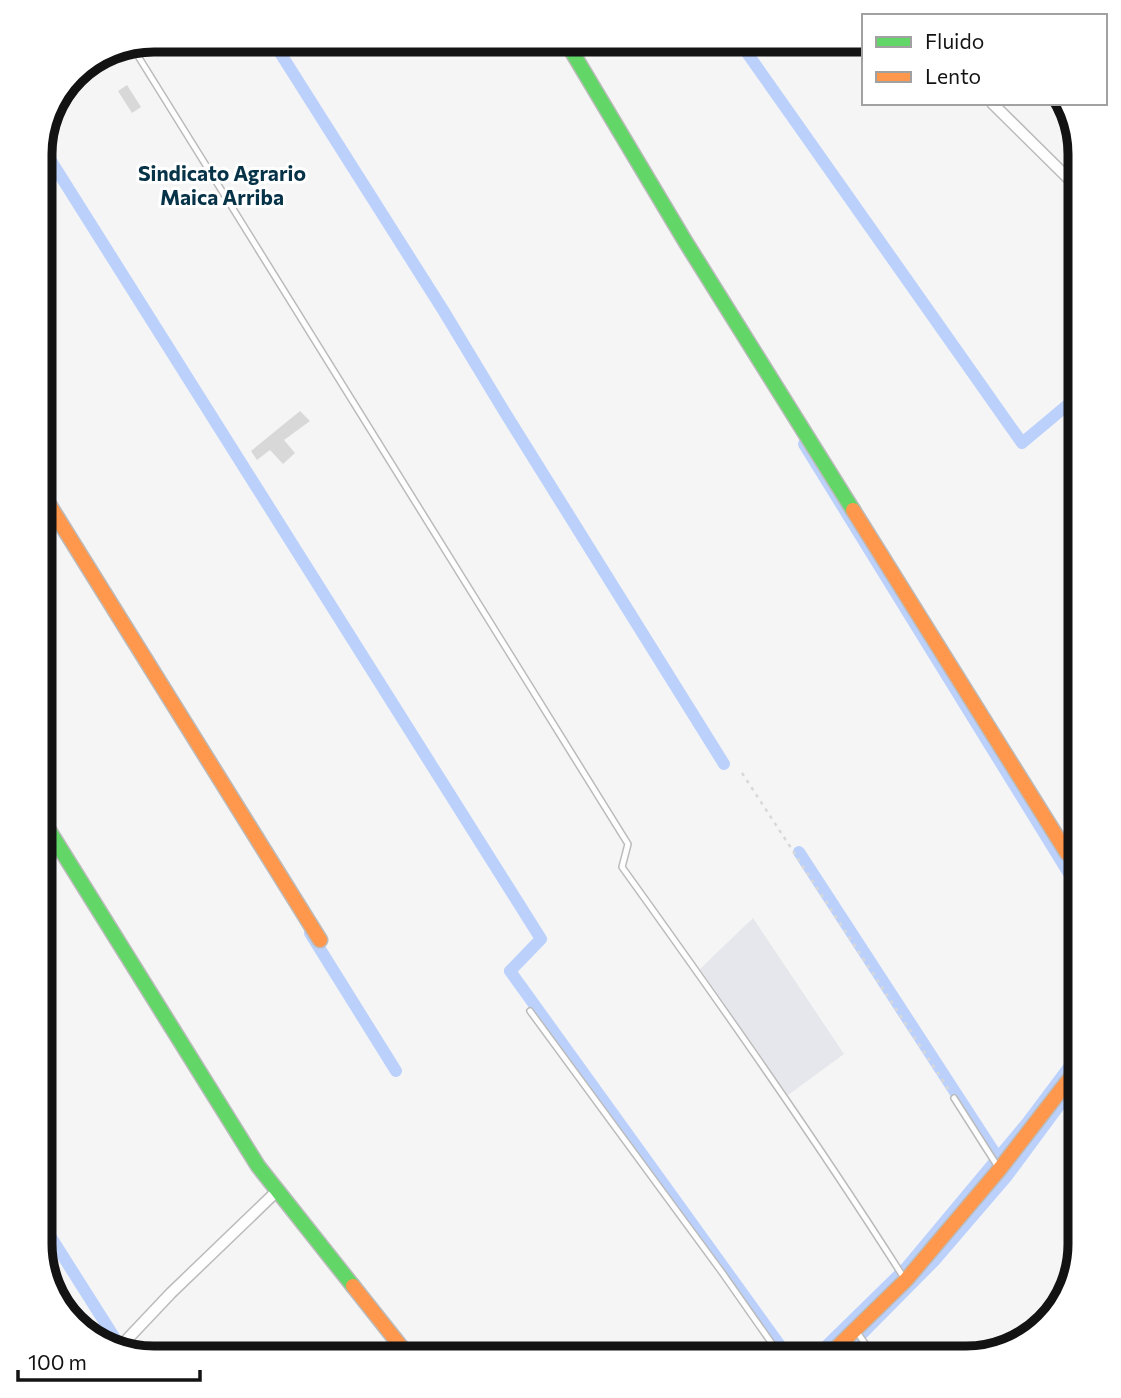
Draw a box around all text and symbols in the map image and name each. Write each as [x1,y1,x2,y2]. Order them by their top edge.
legend [862,14,1107,105]
text: Fluido [925,28,984,53]
text: Lento [925,63,981,88]
district label: Sindicato Agrario Maica Arriba [138,160,306,209]
scale bar [18,1338,200,1382]
text: 100 m [28,1349,87,1374]

